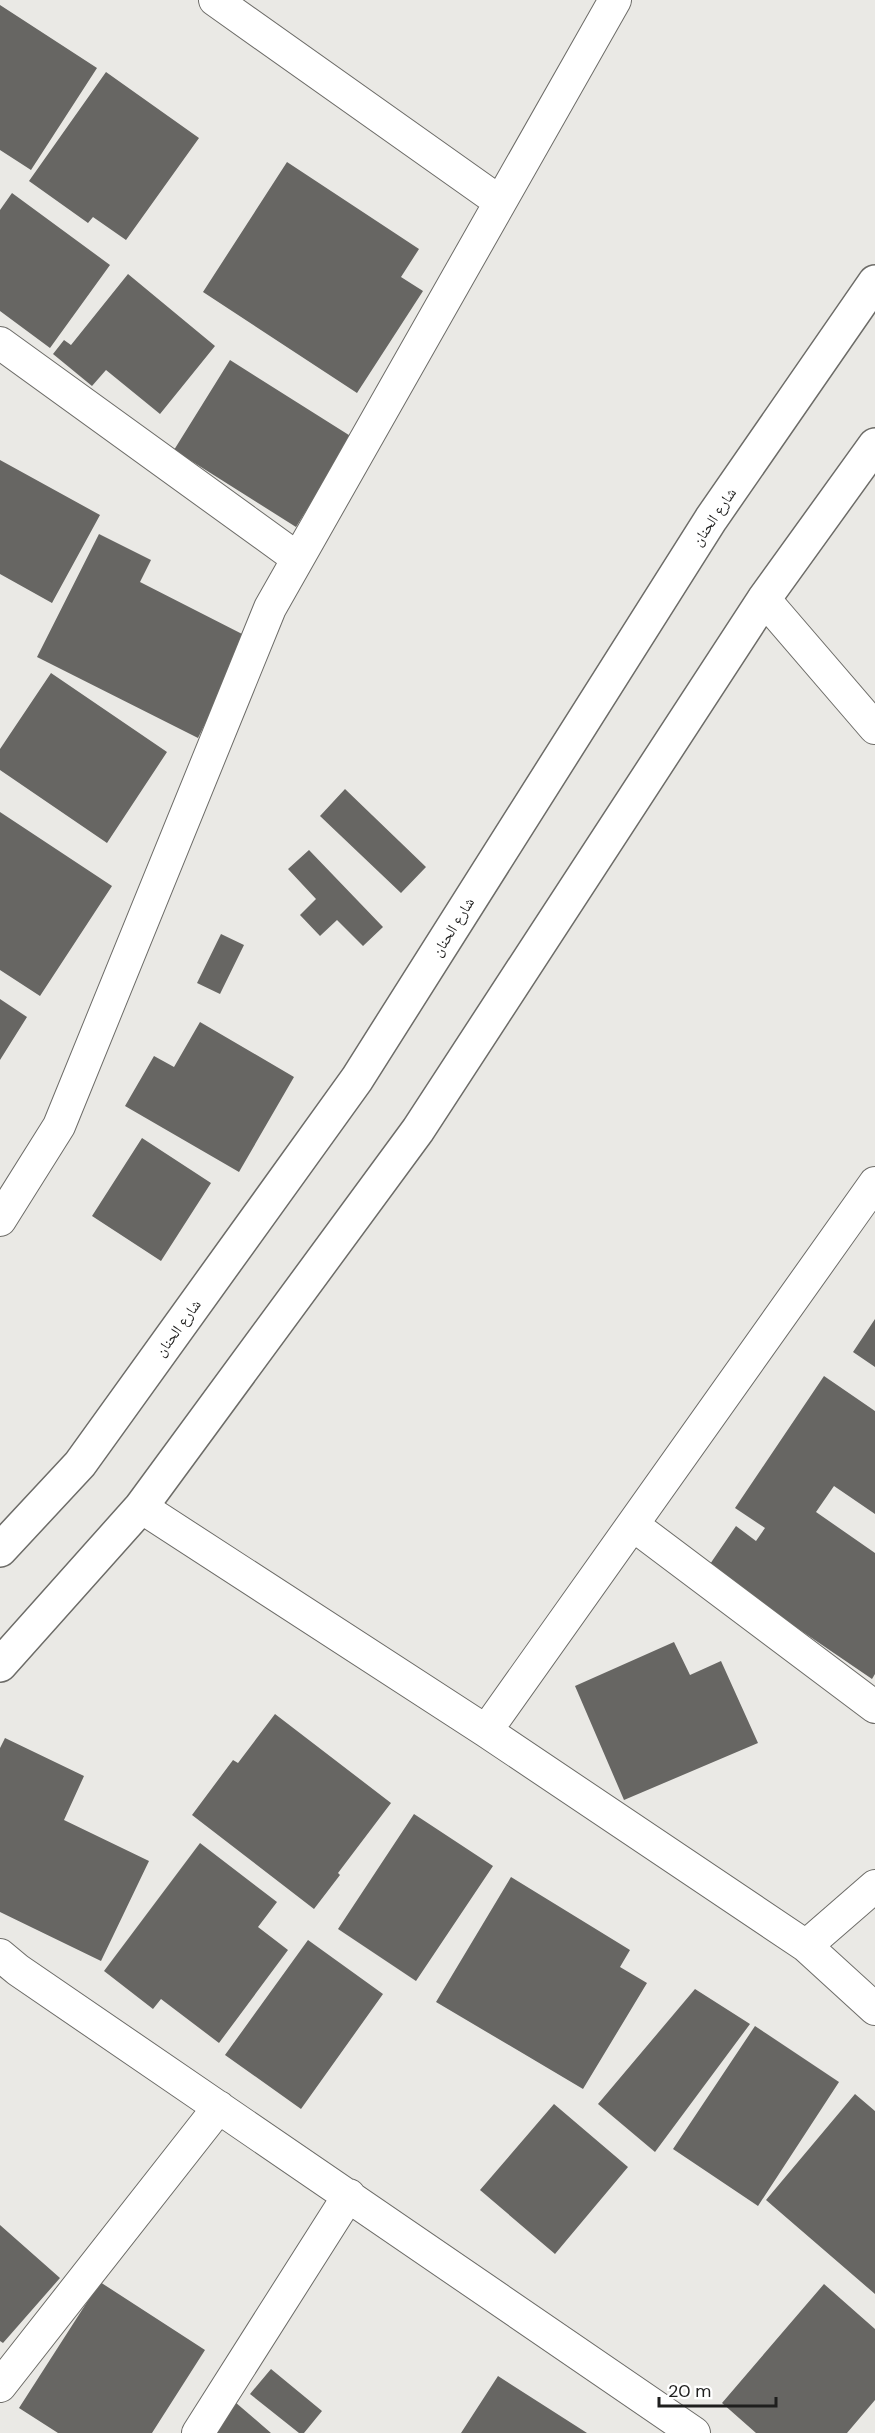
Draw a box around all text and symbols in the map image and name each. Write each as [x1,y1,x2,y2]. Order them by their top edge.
street label: شارع الحنان [687,484,741,550]
street label: شارع الحنان [427,894,479,960]
street label: شارع الحنان [150,1295,206,1361]
scale bar [659,2370,776,2408]
text: 20 m [668,2379,711,2403]

